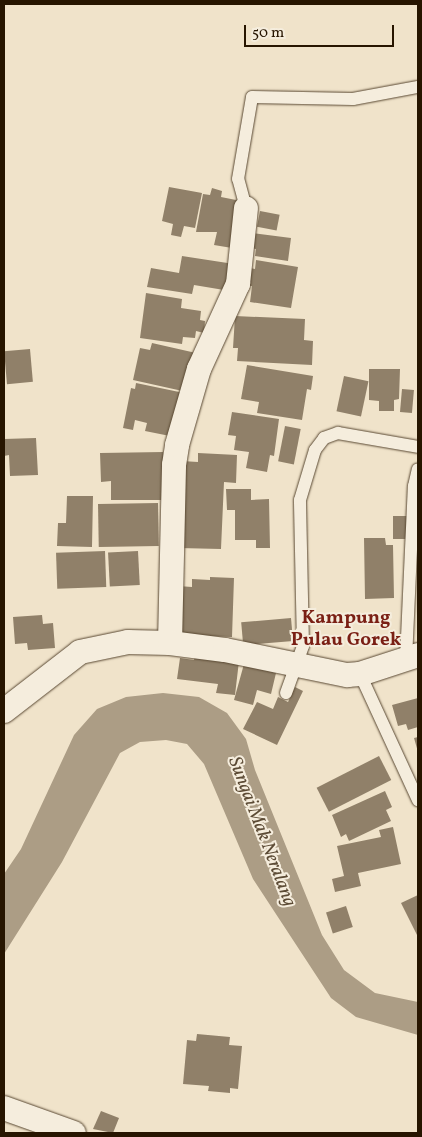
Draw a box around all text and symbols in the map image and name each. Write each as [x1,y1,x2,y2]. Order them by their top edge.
scale bar [247,15,397,47]
text: 50 m [252,23,284,44]
district label: Kampung Pulau Gorek [291,608,401,652]
water label: Sungai Mak Neralang [222,754,300,910]

